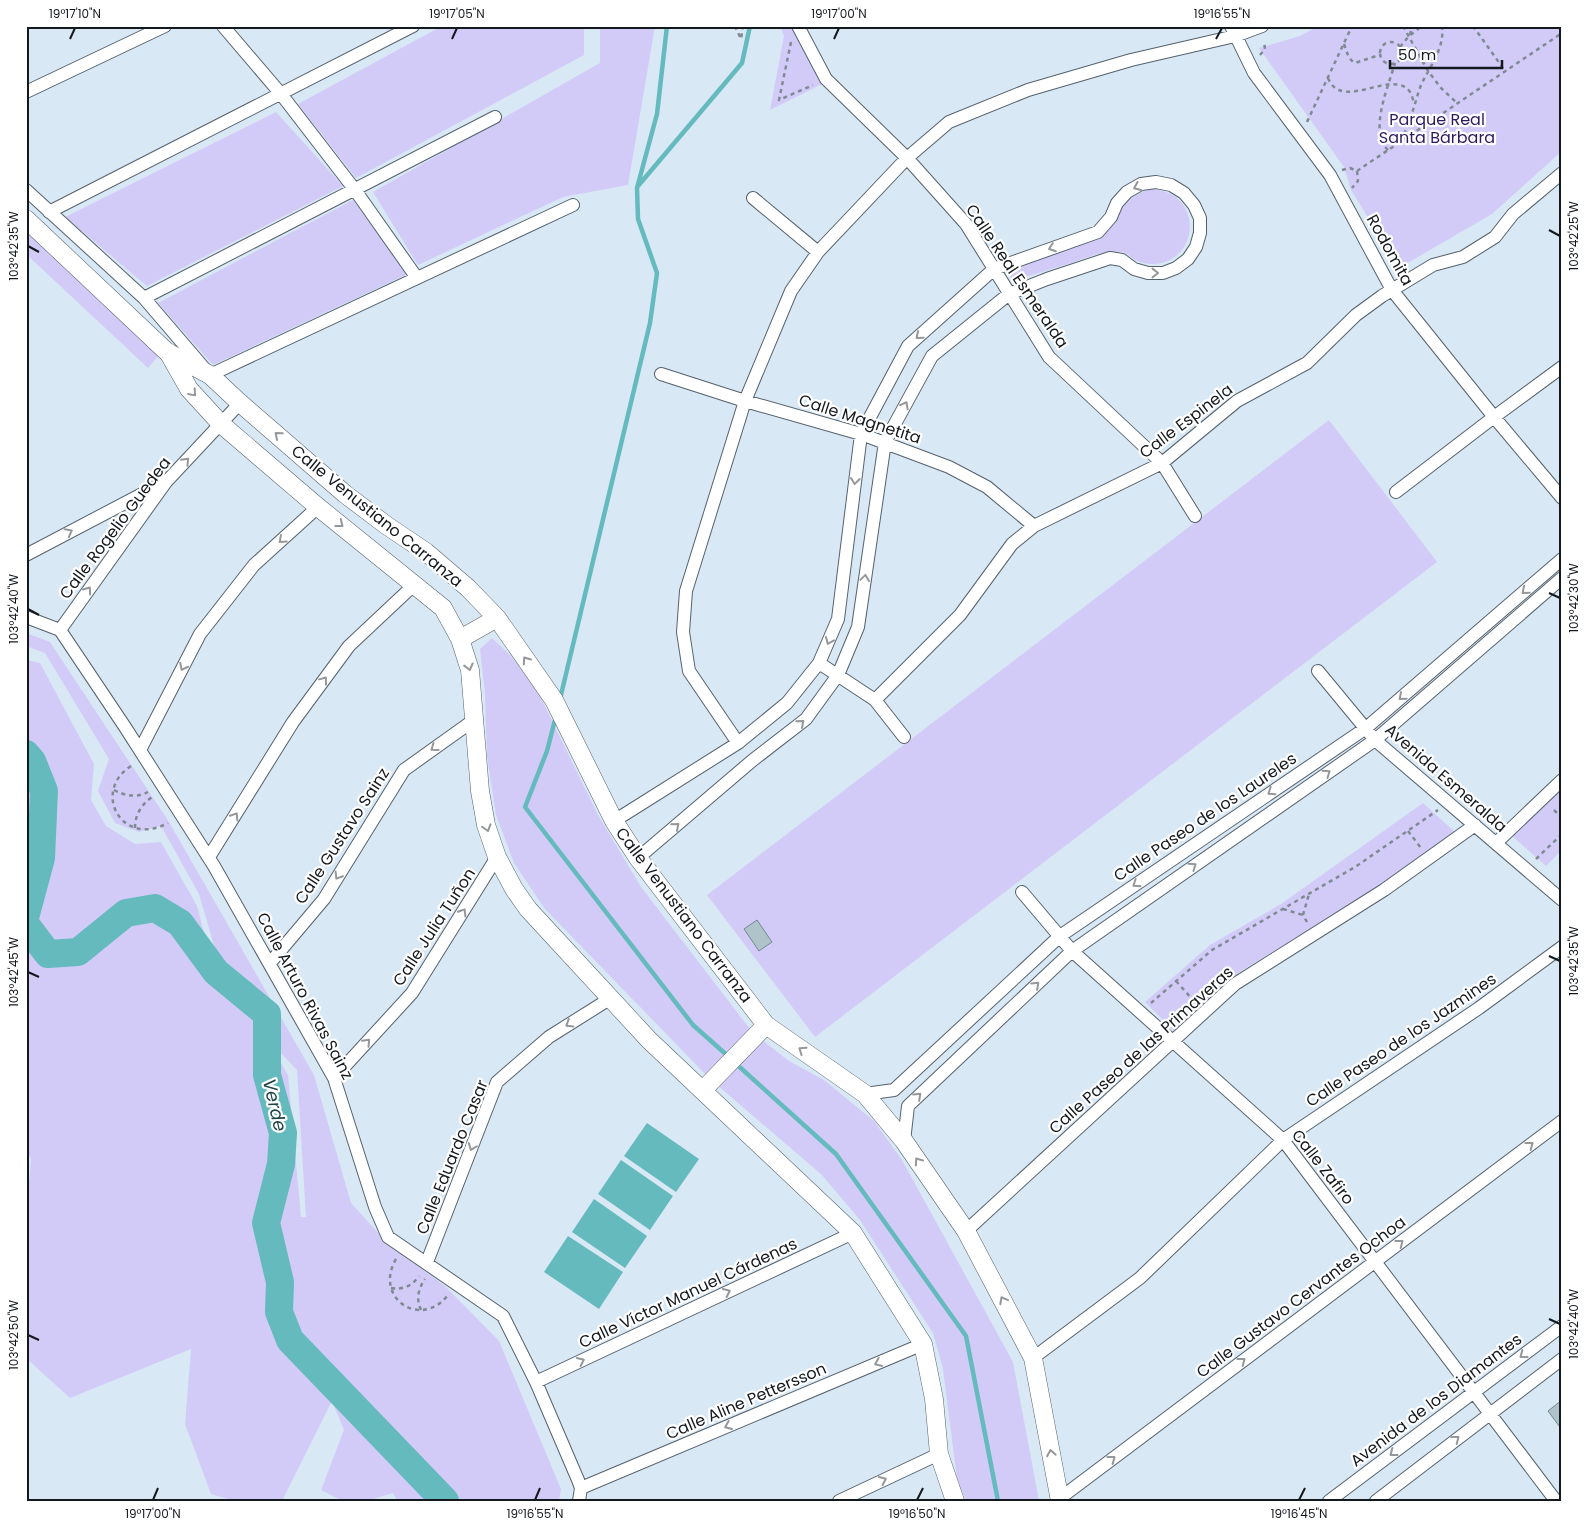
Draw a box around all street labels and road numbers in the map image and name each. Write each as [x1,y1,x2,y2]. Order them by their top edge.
street label: Calle Real Esmeralda [960,199,1074,353]
street label: Rodomita [1361,210,1419,290]
street label: Calle Espinela [1135,378,1237,464]
street label: Calle Magnetita [796,388,924,450]
street label: Calle Venustiano Carranza [286,440,468,592]
street label: Calle Rogelio Guedea [54,452,176,604]
street label: Avenida Esmeralda [1380,718,1512,838]
street label: Calle Paseo de los Laureles [1109,747,1301,887]
street label: Calle Gustavo Sainz [289,763,395,909]
street label: Calle Venustiano Carranza [610,822,758,1008]
street label: Calle Julia Tuñon [387,863,481,991]
street label: Calle Arturo Rivas Sainz [251,908,359,1084]
street label: Calle Paseo de las Primaveras [1044,961,1238,1139]
street label: Calle Paseo de los Jazmines [1301,967,1501,1113]
street label: Calle Eduardo Casar [410,1076,494,1238]
street label: Calle Zafiro [1286,1124,1360,1210]
street label: Calle Gustavo Cervantes Ochoa [1192,1211,1410,1383]
street label: Calle Víctor Manuel Cárdenas [575,1232,801,1354]
street label: Avenida de los Diamantes [1346,1328,1526,1472]
street label: Calle Aline Pettersson [662,1357,830,1445]

